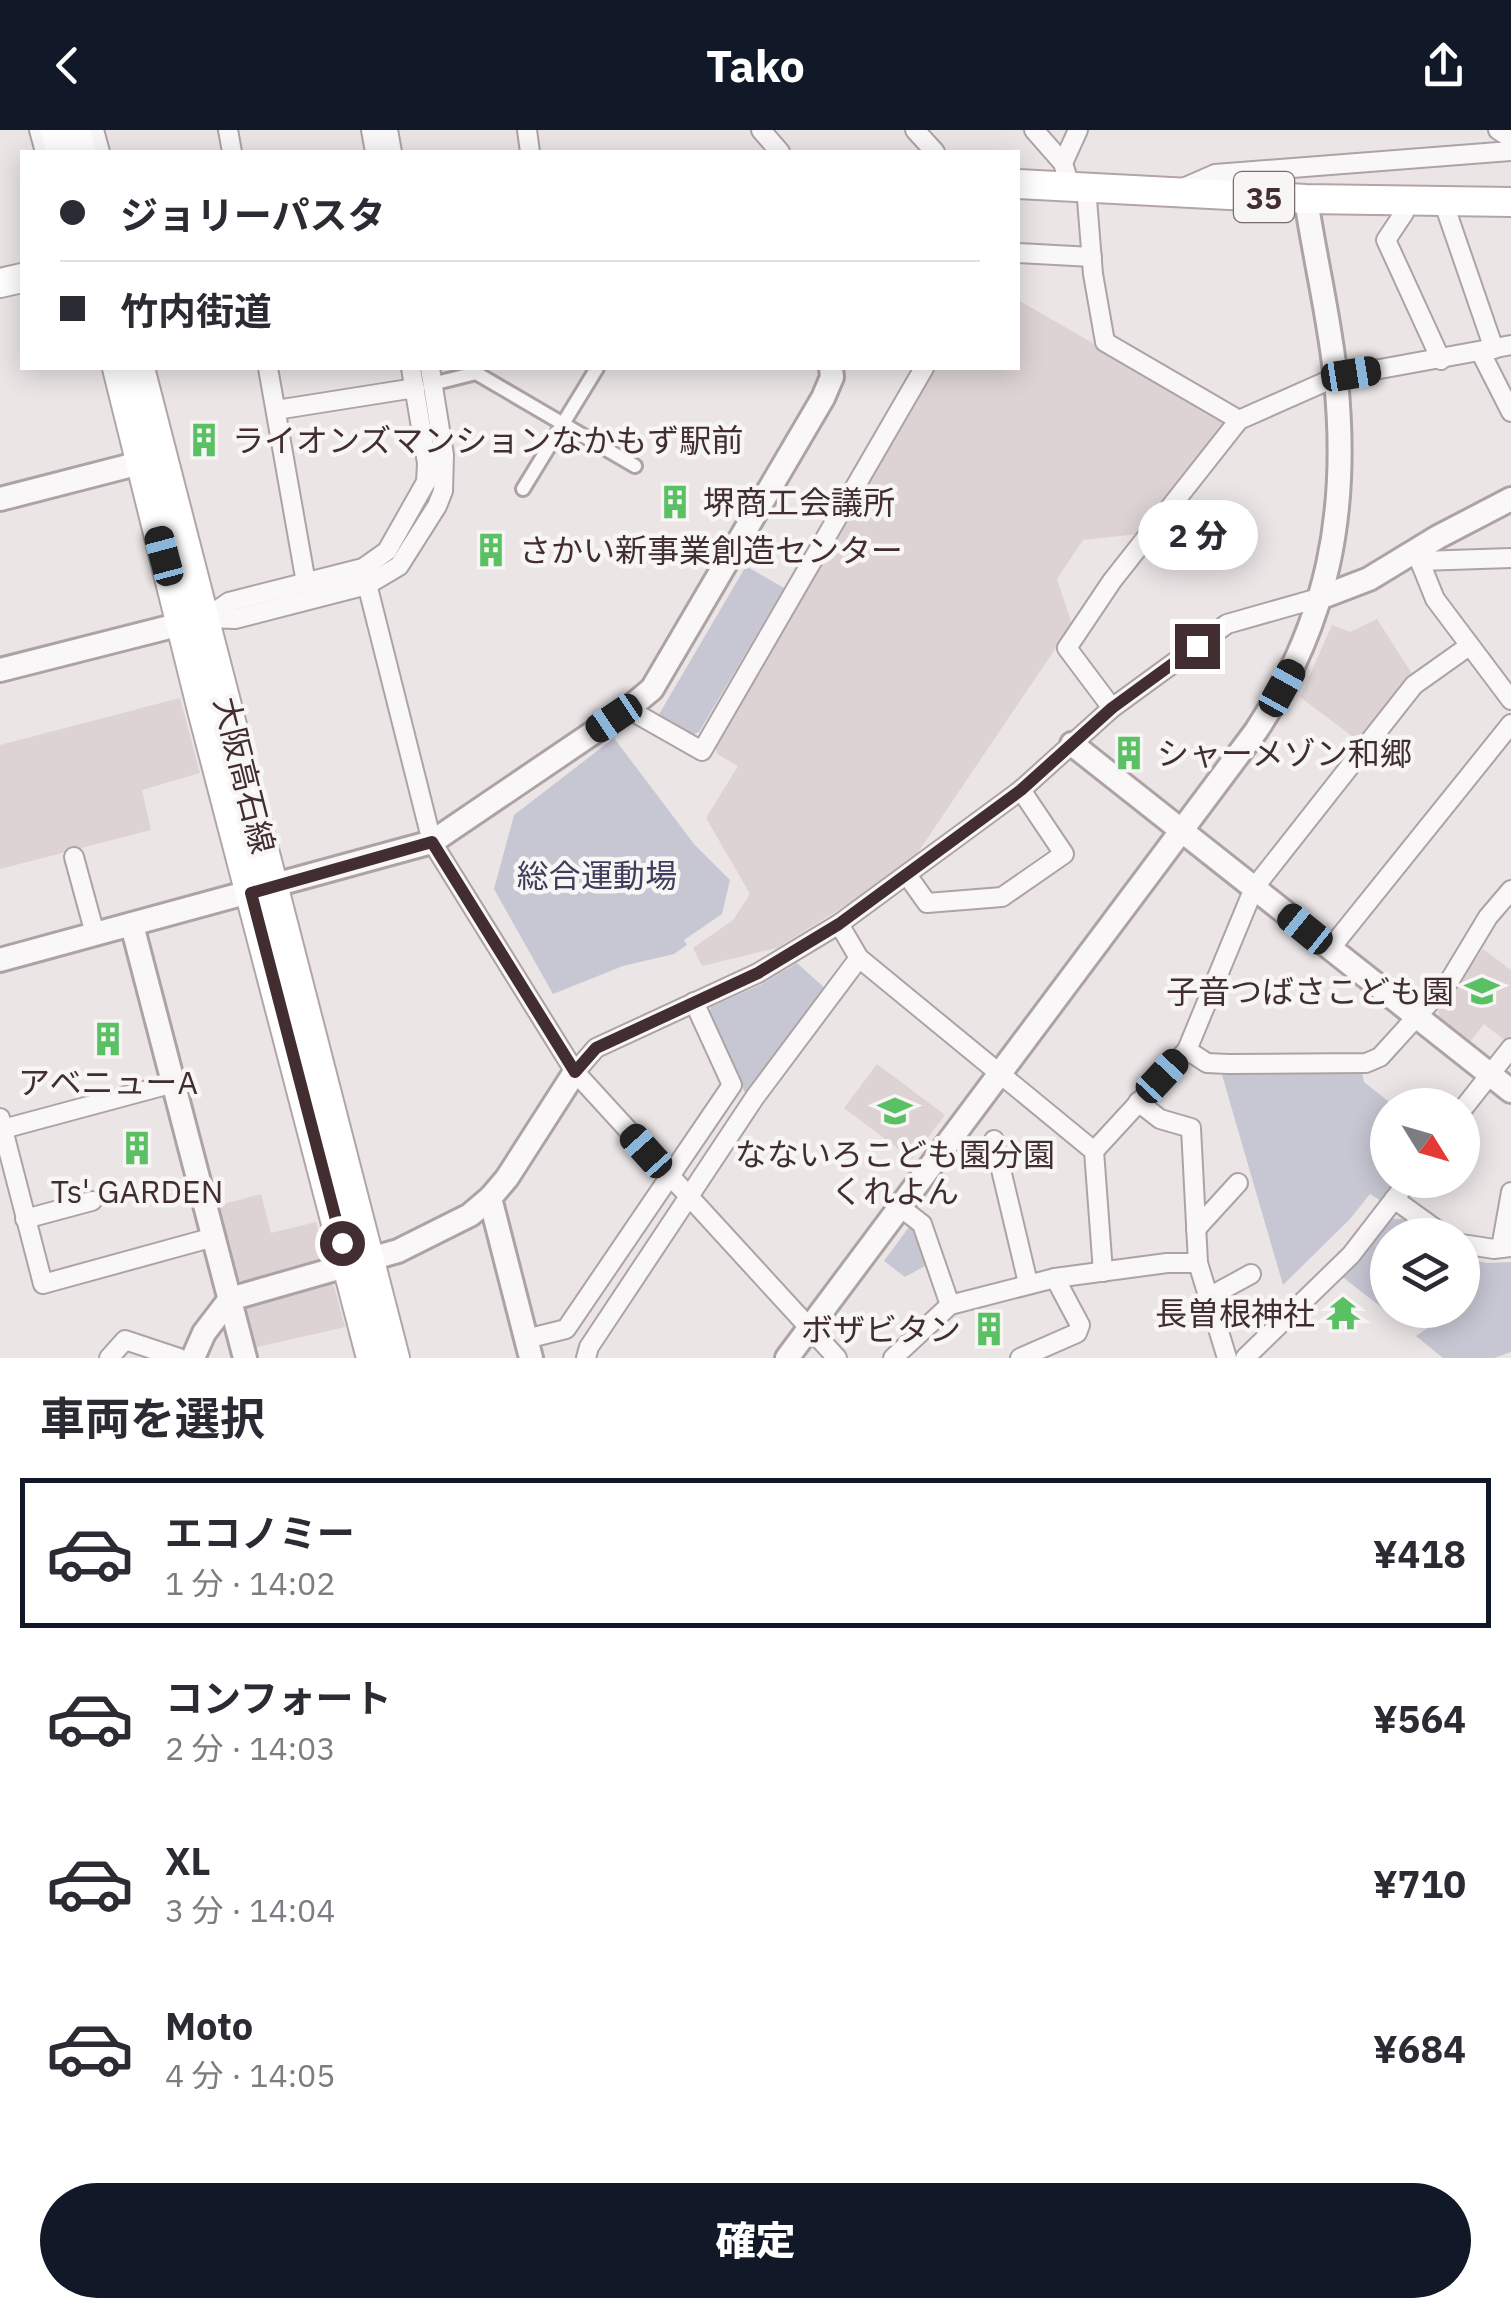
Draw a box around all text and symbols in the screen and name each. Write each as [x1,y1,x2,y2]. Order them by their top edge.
text: Tako [706,36,805,94]
icon: back [40,38,95,93]
icon: share [1416,38,1471,93]
road number: 35 [1234,172,1294,222]
text: ジョリーパスタ [120,190,386,239]
text: 竹内街道 [120,286,272,335]
car [1319,354,1383,394]
place label: ライオンズマンションなかもず駅前 [232,419,743,461]
building icon: ライオンズマンションなかもず駅前 [185,421,223,459]
place label: 堺商工会議所 [703,481,895,523]
building icon: 堺商工会議所 [656,483,694,521]
callout: 2 分 [1137,501,1257,571]
text: 2 分 [1169,514,1227,556]
car [142,523,186,589]
place label: さかい新事業創造センター [519,529,903,571]
building icon: さかい新事業創造センター [472,531,510,569]
route end [1175,624,1220,669]
car [1254,654,1310,722]
car [581,689,647,747]
street label: 大阪高石線 [205,692,285,858]
place label: シャーメゾン和郷 [1157,732,1412,774]
building icon: シャーメゾン和郷 [1110,734,1148,772]
park label: 総合運動場 [517,854,677,896]
car [1272,898,1338,960]
place label: 子音つばさこども園 [1166,970,1454,1012]
school or university icon: 子音つばさこども園 [1463,972,1501,1010]
building icon: アベニューA [89,1020,127,1058]
car [1131,1044,1193,1108]
place label: アベニューA [18,1061,198,1103]
north arrow [1370,1088,1480,1198]
map controls [1370,1088,1480,1328]
school or university icon: なないろこども園分園 くれよん [876,1092,914,1130]
car [615,1119,677,1183]
building icon: Ts' GARDEN [118,1129,156,1167]
place label: なないろこども園分園 くれよん [735,1133,1055,1212]
place label: Ts' GARDEN [51,1170,223,1212]
button: layers [1370,1218,1480,1328]
route start [320,1221,365,1266]
place label: 長曽根神社 [1155,1292,1315,1334]
temple icon: 長曽根神社 [1324,1294,1362,1332]
place label: ボザビタン [801,1308,961,1350]
building icon: ボザビタン [970,1310,1008,1348]
text: 車両を選択 [40,1389,265,1447]
icon: car [45,1508,135,1598]
text: エコノミー [165,1508,355,1557]
text: ¥418 [1373,1529,1466,1578]
text: 1 分 · 14:02 [165,1562,335,1604]
icon: car [45,1673,135,1763]
text: コンフォート [165,1673,392,1722]
text: ¥564 [1373,1694,1466,1743]
text: 2 分 · 14:03 [165,1727,335,1769]
text: XL [165,1836,211,1885]
icon: car [45,1838,135,1928]
text: ¥710 [1373,1859,1466,1908]
text: 3 分 · 14:04 [165,1889,335,1931]
text: Moto [165,2001,253,2050]
icon: car [45,2003,135,2093]
text: ¥684 [1373,2024,1466,2073]
text: 4 分 · 14:05 [165,2054,335,2096]
button: 確定 [40,2183,1471,2298]

